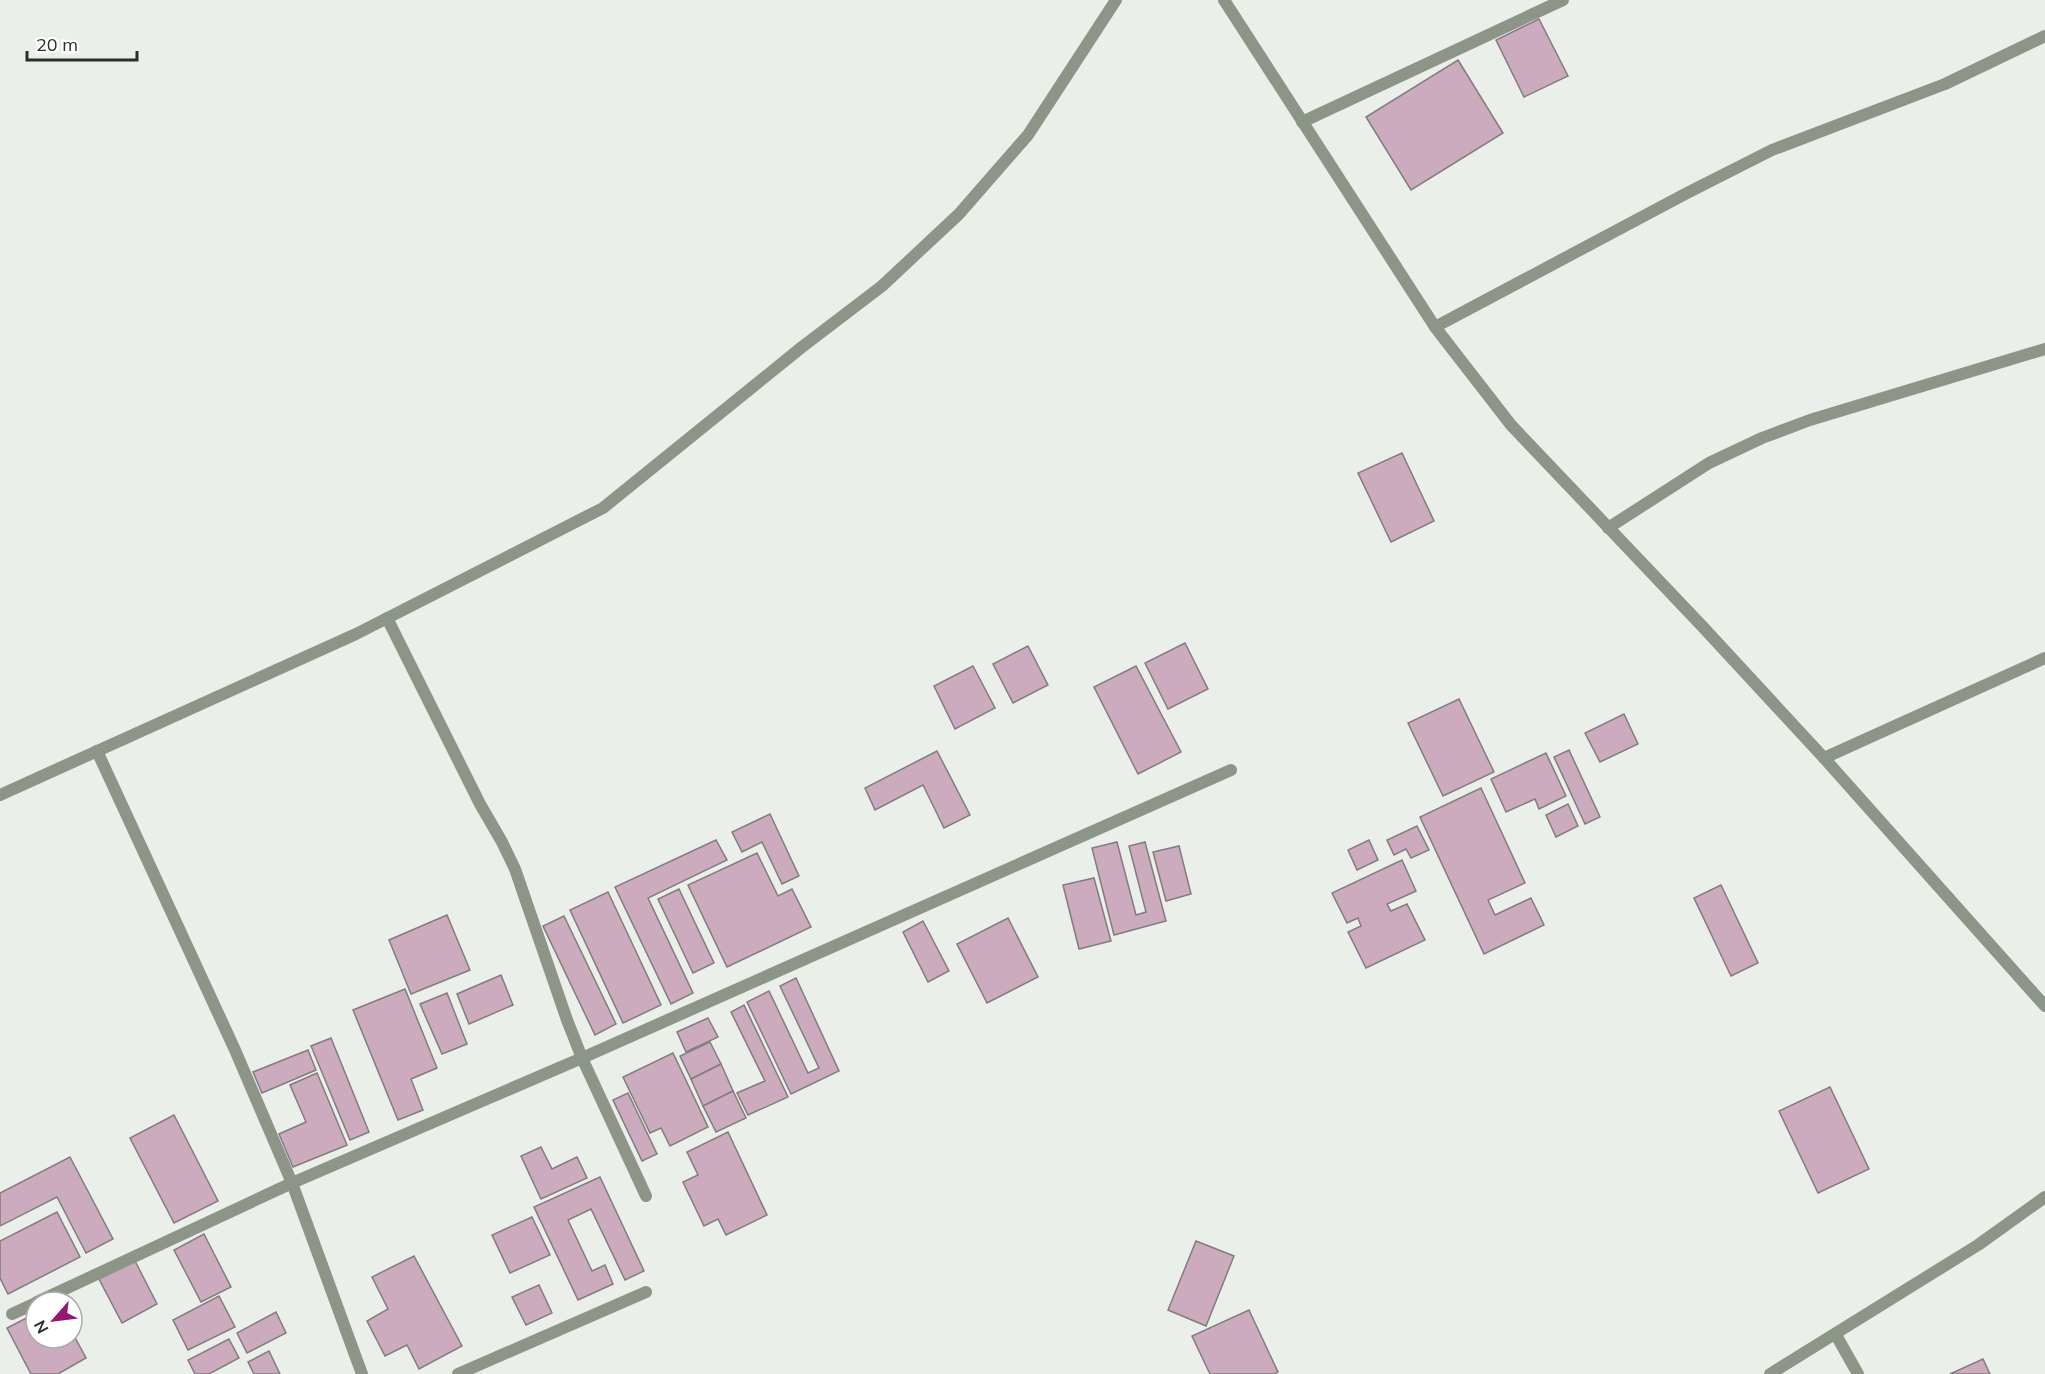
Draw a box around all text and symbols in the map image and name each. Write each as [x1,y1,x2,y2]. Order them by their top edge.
scale bar [27,24,136,62]
text: 20 m [36,33,78,56]
north arrow [24,1290,84,1350]
text: N [29,1317,52,1337]

